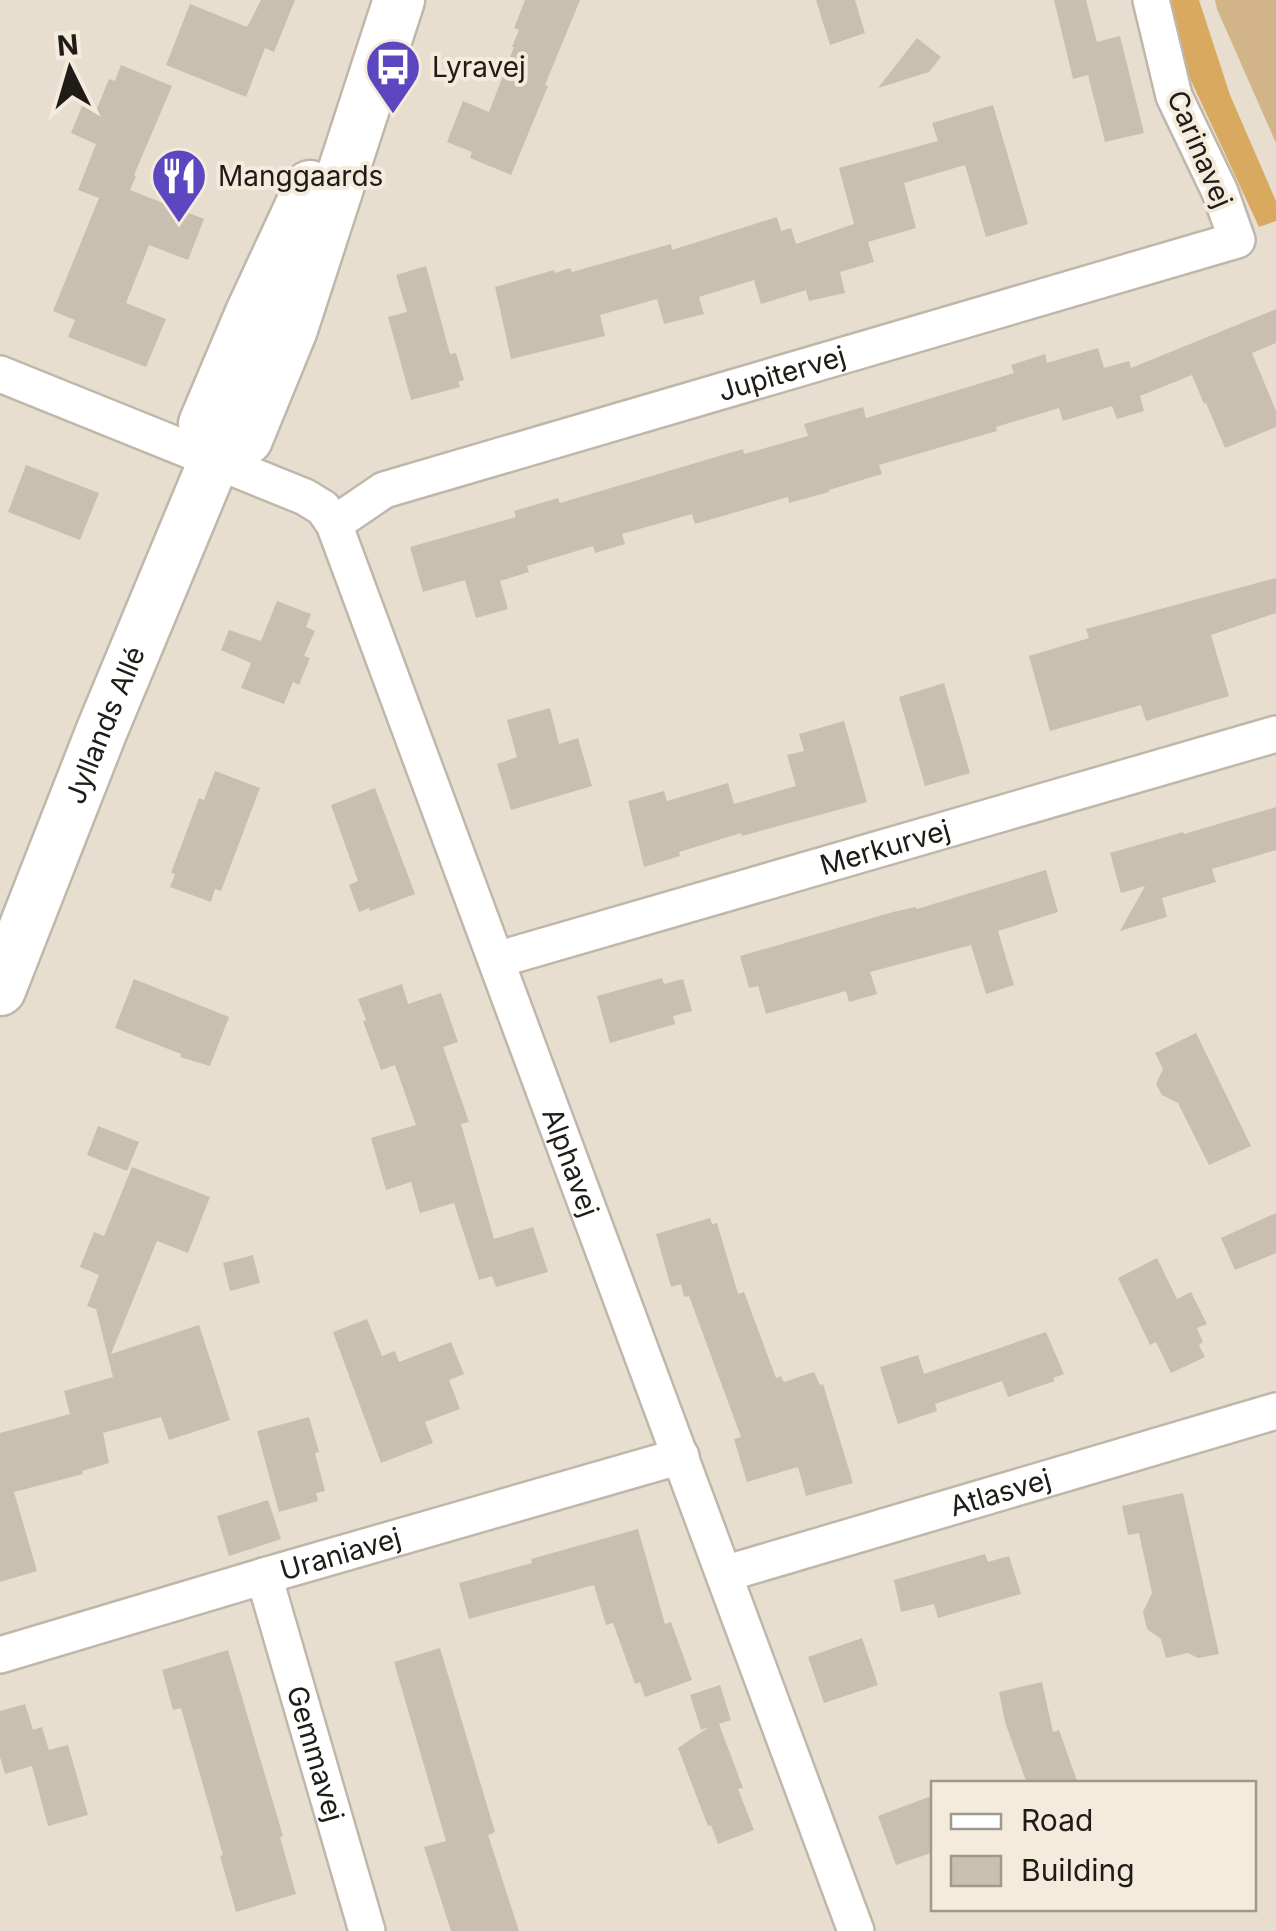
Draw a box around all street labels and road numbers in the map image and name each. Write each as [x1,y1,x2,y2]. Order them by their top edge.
street label: Carinavej [1160,85,1240,213]
street label: Jupitervej [714,339,849,408]
street label: Jyllands Allé [58,641,152,809]
street label: Merkurvej [816,812,954,882]
street label: Alphavej [535,1103,606,1221]
street label: Atlasvej [946,1461,1055,1523]
street label: Uraniavej [276,1521,405,1588]
street label: Gemmavej [280,1682,351,1826]

